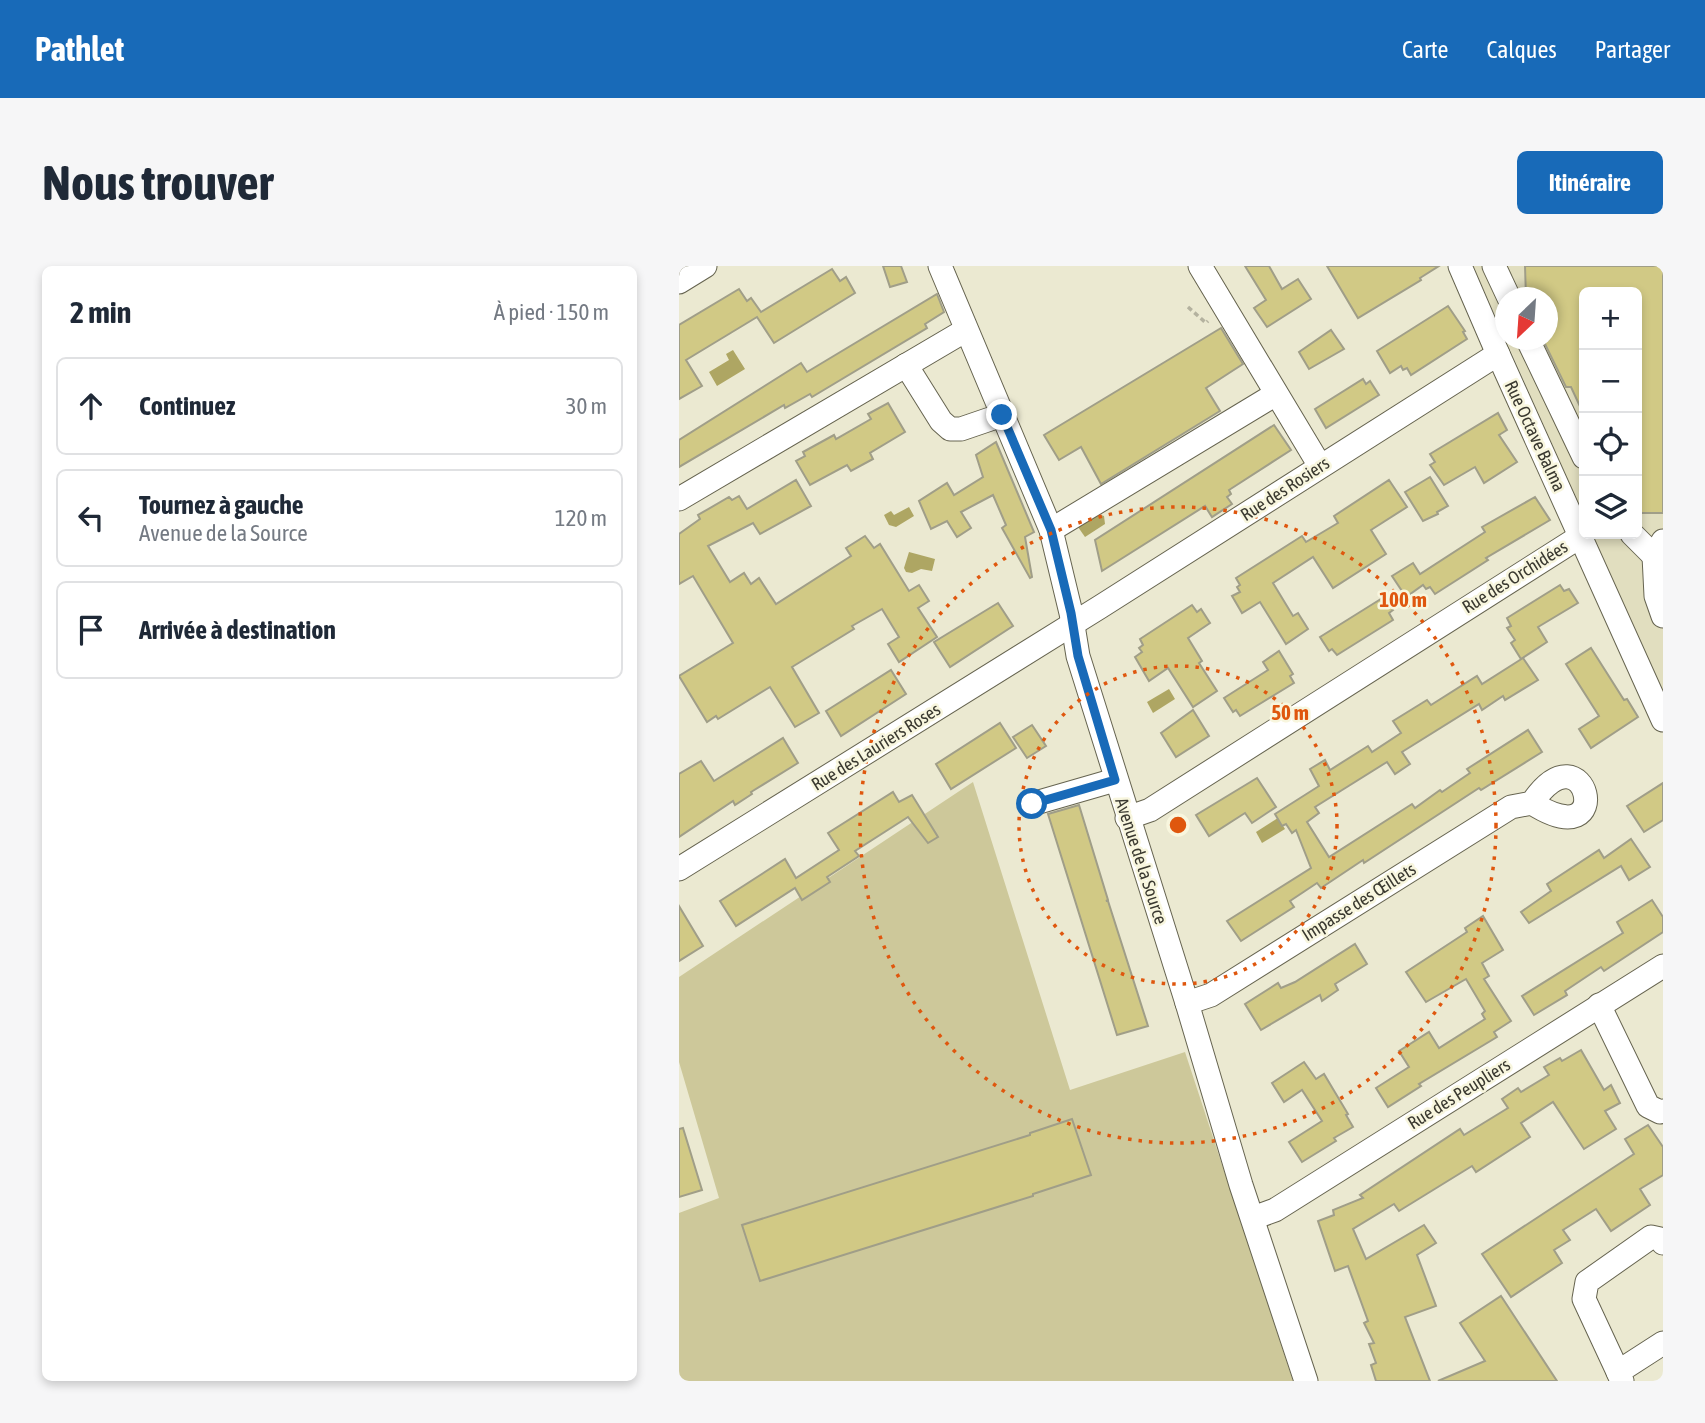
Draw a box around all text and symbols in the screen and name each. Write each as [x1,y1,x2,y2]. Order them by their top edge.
text: Pathlet [35,30,124,68]
text: Carte [1402,36,1448,63]
text: Calques [1486,36,1557,63]
text: Partager [1595,36,1670,63]
button: Itinéraire [1517,151,1663,214]
text: Nous trouver [42,154,273,210]
north arrow [1495,287,1558,350]
map controls [1579,287,1642,539]
button: + [1579,287,1642,350]
text: 2 min [70,295,131,329]
text: À pied · 150 m [494,299,609,325]
button: − [1579,350,1642,413]
street label: Rue Octave Balma [1501,377,1570,495]
icon: ahead [72,387,110,425]
text: Continuez [139,391,235,421]
text: 30 m [566,393,607,419]
route end [986,399,1017,430]
button: locate [1579,413,1642,476]
street label: Rue des Rosiers [1236,452,1333,525]
button: layers [1579,476,1642,539]
text: Tournez à gauche [139,490,304,520]
icon: left [72,499,110,537]
text: 120 m [555,505,607,531]
text: Avenue de la Source [139,520,308,546]
street label: Rue des Orchidées [1458,536,1571,617]
text: 100 m [1379,587,1427,611]
icon: arrive [72,611,110,649]
text: Arrivée à destination [139,615,336,645]
street label: Rue des Lauriers Roses [807,698,944,795]
text: 50 m [1271,700,1309,724]
route start [1016,788,1047,819]
street label: Avenue de la Source [1111,795,1172,927]
centre of rings [1166,813,1190,837]
street label: Impasse des Œillets [1298,858,1420,945]
street label: Rue des Peupliers [1404,1054,1514,1133]

